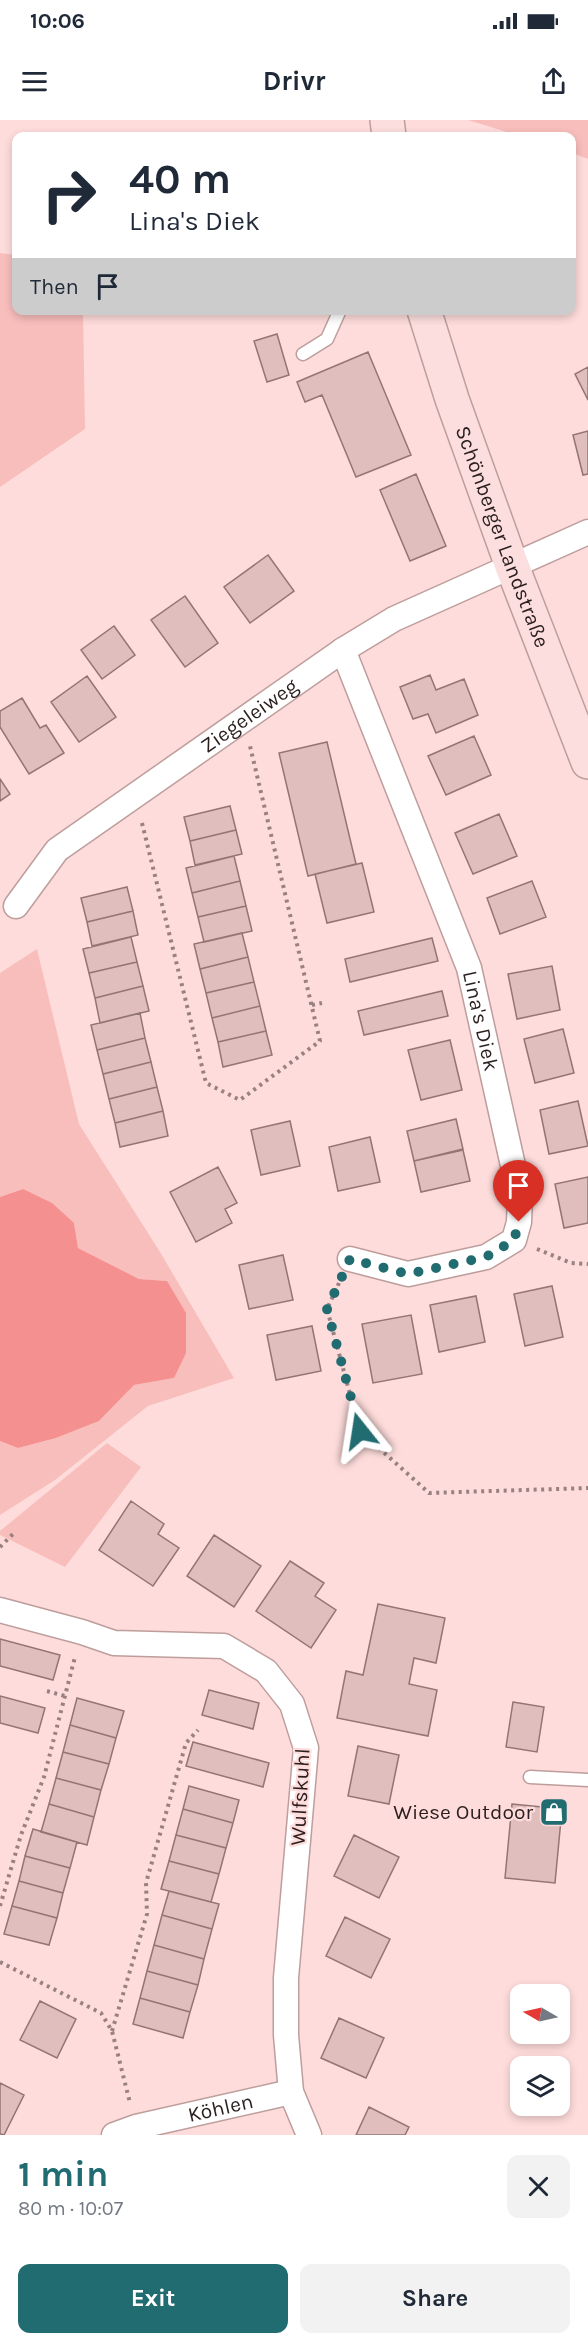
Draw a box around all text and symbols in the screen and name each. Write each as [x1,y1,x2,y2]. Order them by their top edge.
text: 10:06 [30,8,85,34]
icon: menu [18,65,51,98]
text: Drivr [263,65,325,97]
icon: share [537,65,570,98]
text: 40 m [129,154,231,204]
icon: right [30,156,108,234]
text: Lina's Diek [129,205,260,237]
icon: arrive [91,270,124,303]
text: Then [30,274,79,300]
street label: Schönberger Landstraße [451,423,554,651]
street label: Ziegeleiweg [196,673,303,758]
street label: Lina's Diek [458,968,504,1073]
pin [493,1160,544,1222]
icon: arrive [502,1169,535,1202]
position arrow [328,1399,392,1463]
street label: Wulfskuhl [285,1748,315,1846]
shop icon: Wiese Outdoor [538,1796,570,1828]
place label: Wiese Outdoor [393,1800,533,1824]
north arrow [510,1984,570,2044]
map controls [510,1984,570,2116]
button: layers [510,2056,570,2116]
street label: Köhlen [185,2089,255,2127]
text: 1 min [18,2153,108,2195]
button: close [507,2155,570,2218]
text: 80 m · 10:07 [18,2197,123,2220]
button: Exit [18,2264,288,2333]
button: Share [300,2264,570,2333]

